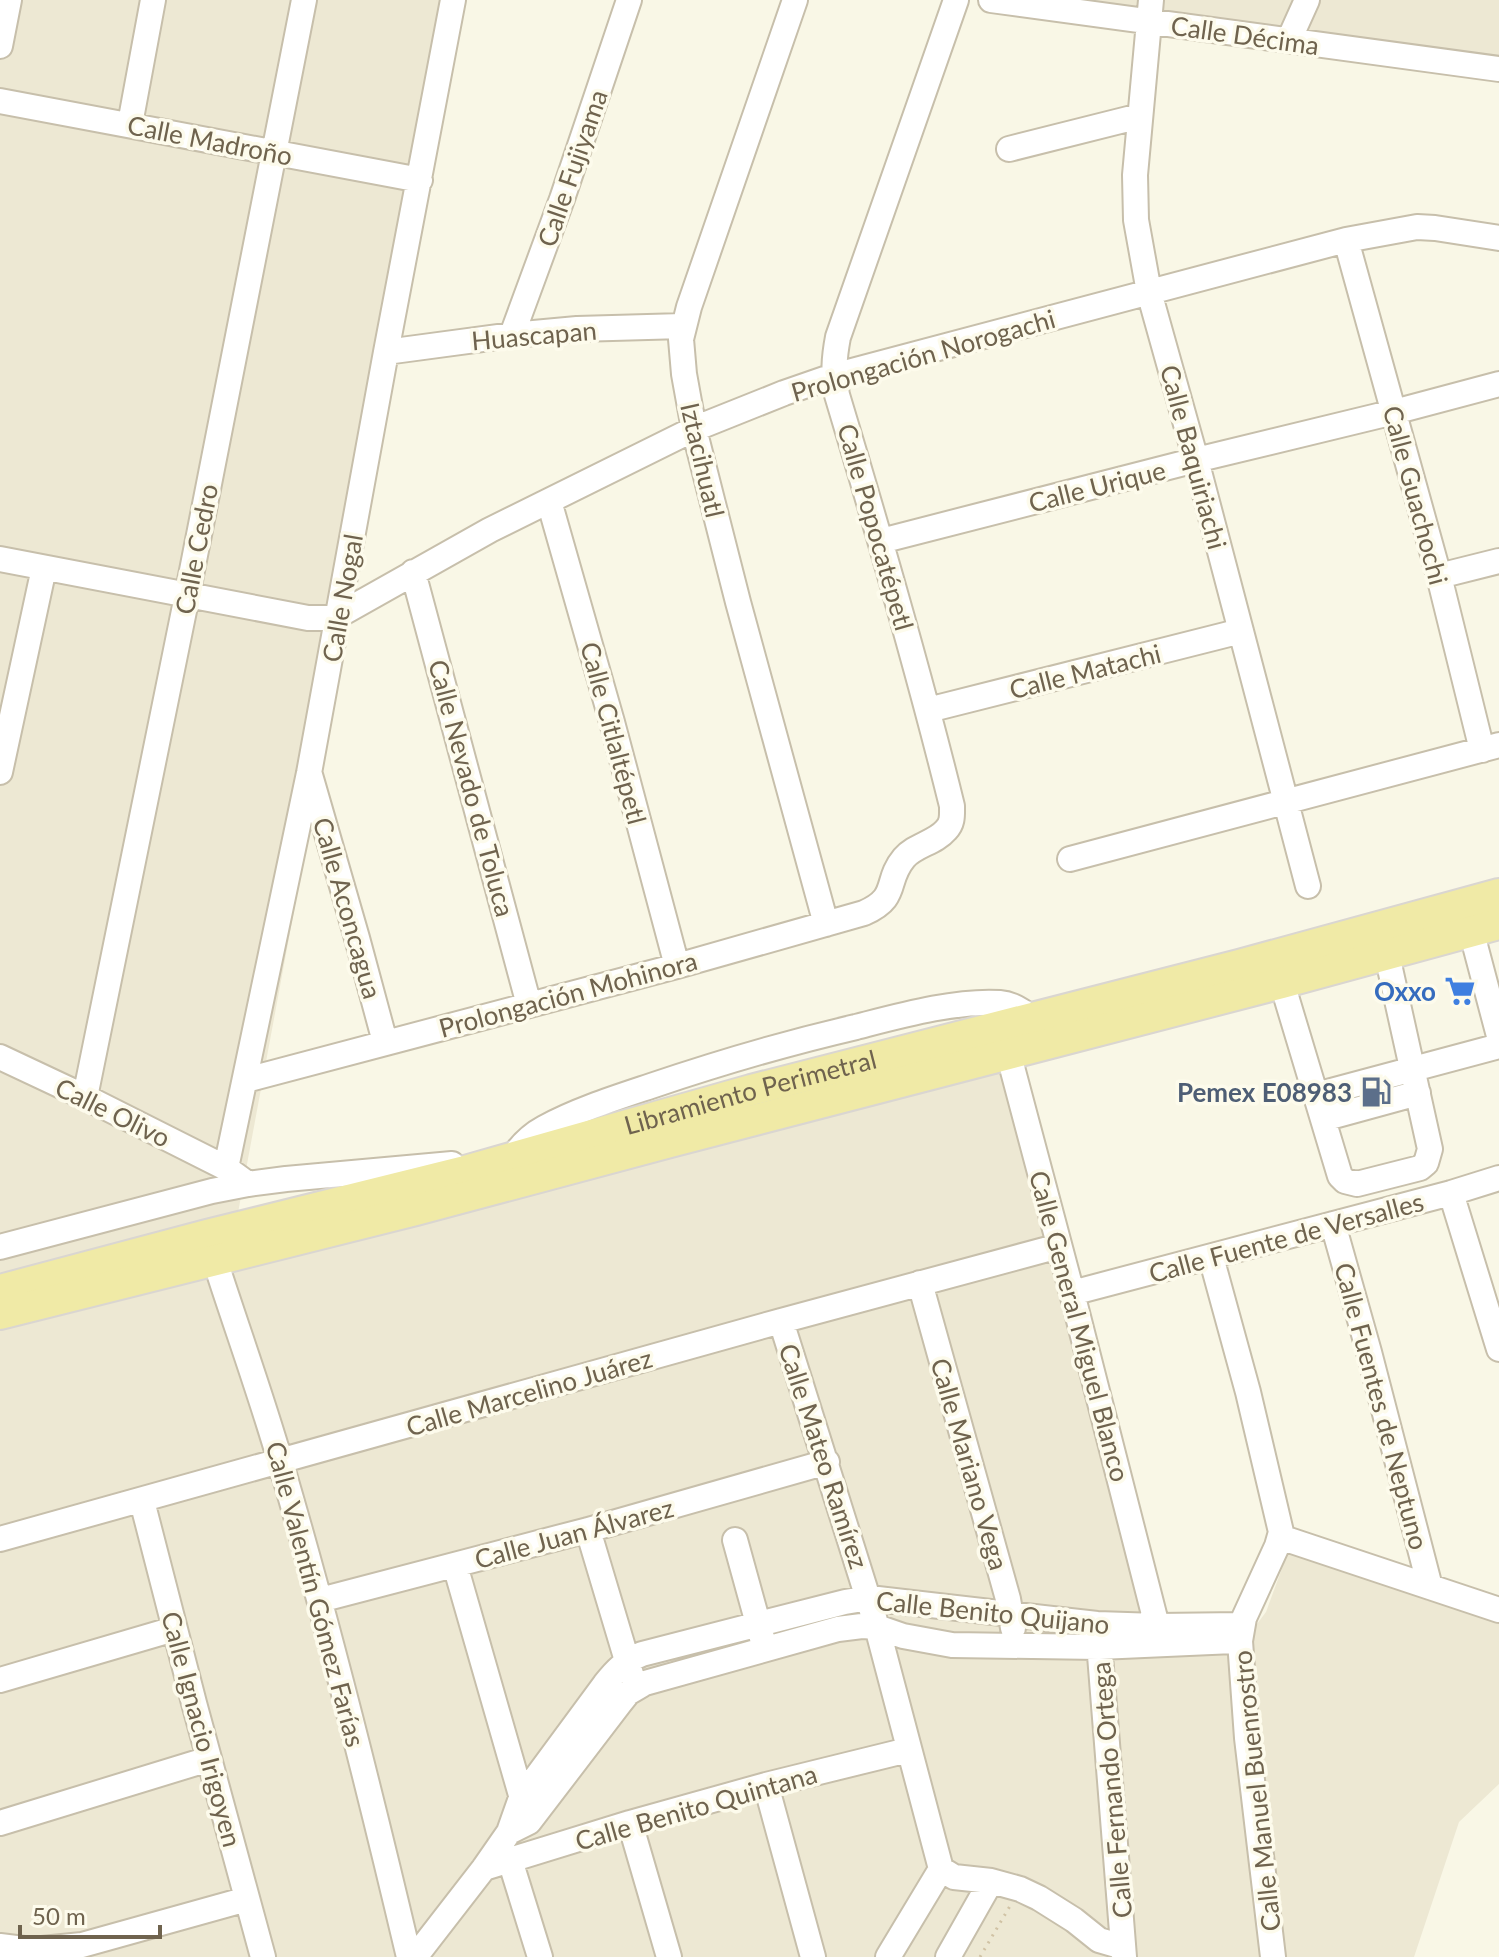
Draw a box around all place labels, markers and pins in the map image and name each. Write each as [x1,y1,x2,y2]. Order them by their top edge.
supermarket icon: Oxxo [1443,974,1477,1008]
place label: Oxxo [1374,975,1436,1007]
fuel station icon: Pemex E08983 [1359,1075,1393,1109]
place label: Pemex E08983 [1177,1076,1352,1108]

